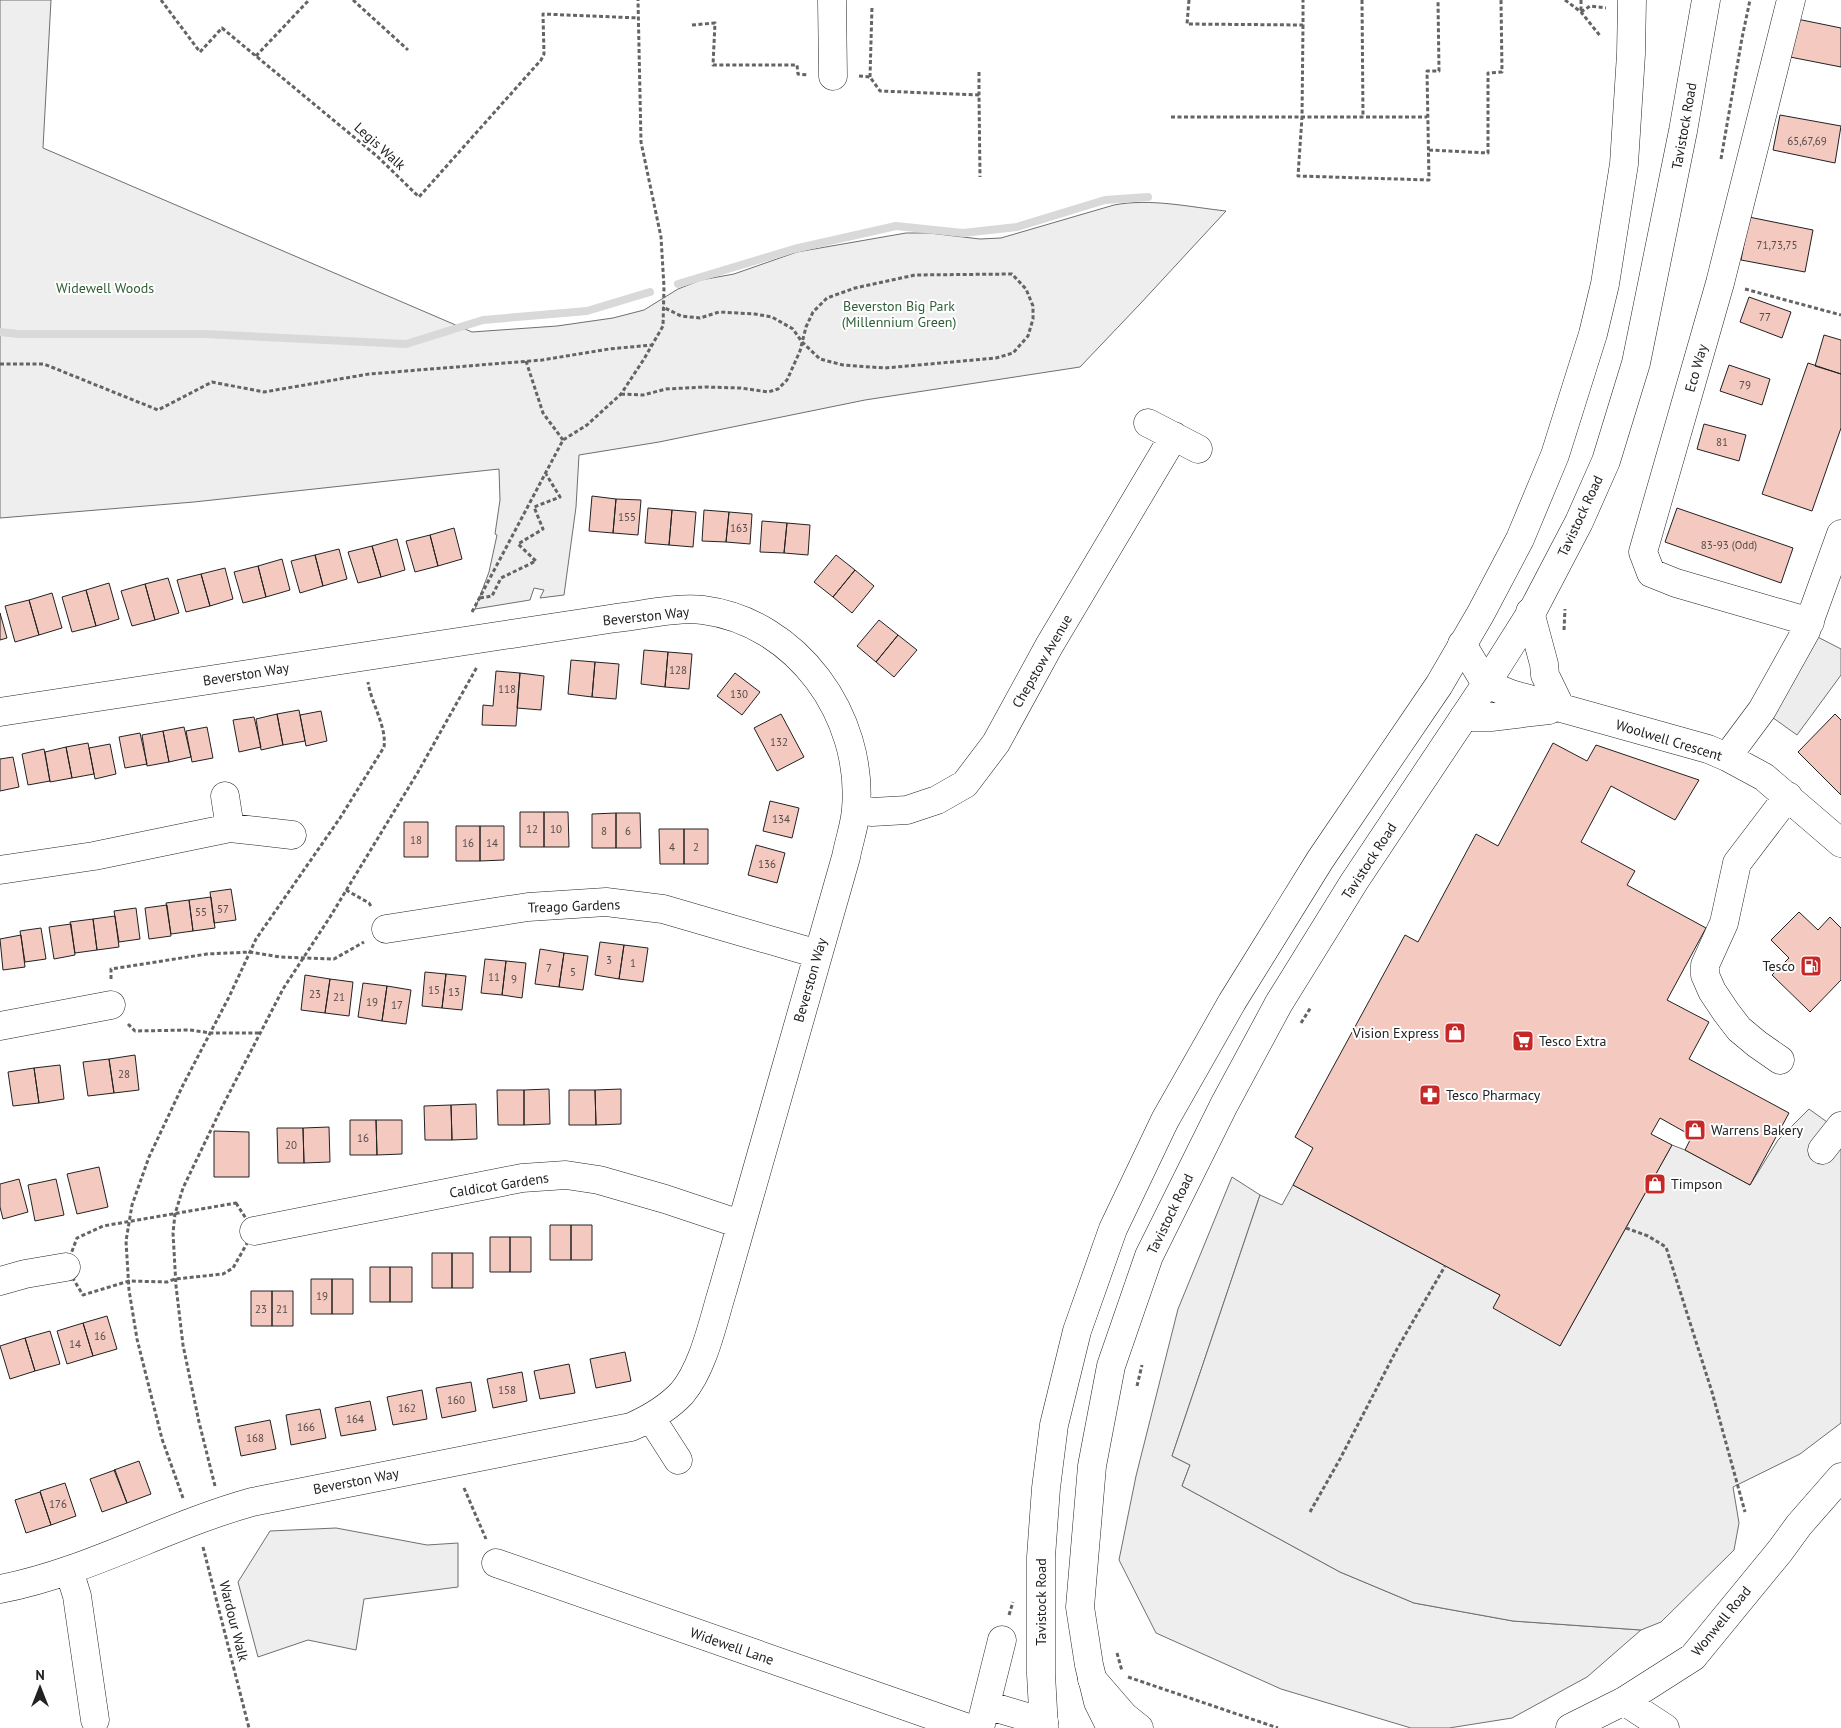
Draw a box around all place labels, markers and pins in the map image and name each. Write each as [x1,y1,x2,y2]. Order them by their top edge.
fuel station icon: Tesco [1799,954,1823,978]
place label: Tesco [1763,957,1795,975]
shop icon: Vision Express [1443,1021,1467,1045]
place label: Vision Express [1352,1024,1439,1042]
supermarket icon: Tesco Extra [1511,1029,1535,1053]
place label: Tesco Extra [1539,1032,1606,1050]
pharmacy icon: Tesco Pharmacy [1418,1083,1442,1107]
place label: Tesco Pharmacy [1446,1086,1541,1104]
shop icon: Warrens Bakery [1683,1118,1707,1142]
place label: Warrens Bakery [1711,1121,1803,1139]
shop icon: Timpson [1643,1172,1667,1196]
place label: Timpson [1671,1175,1723,1193]

